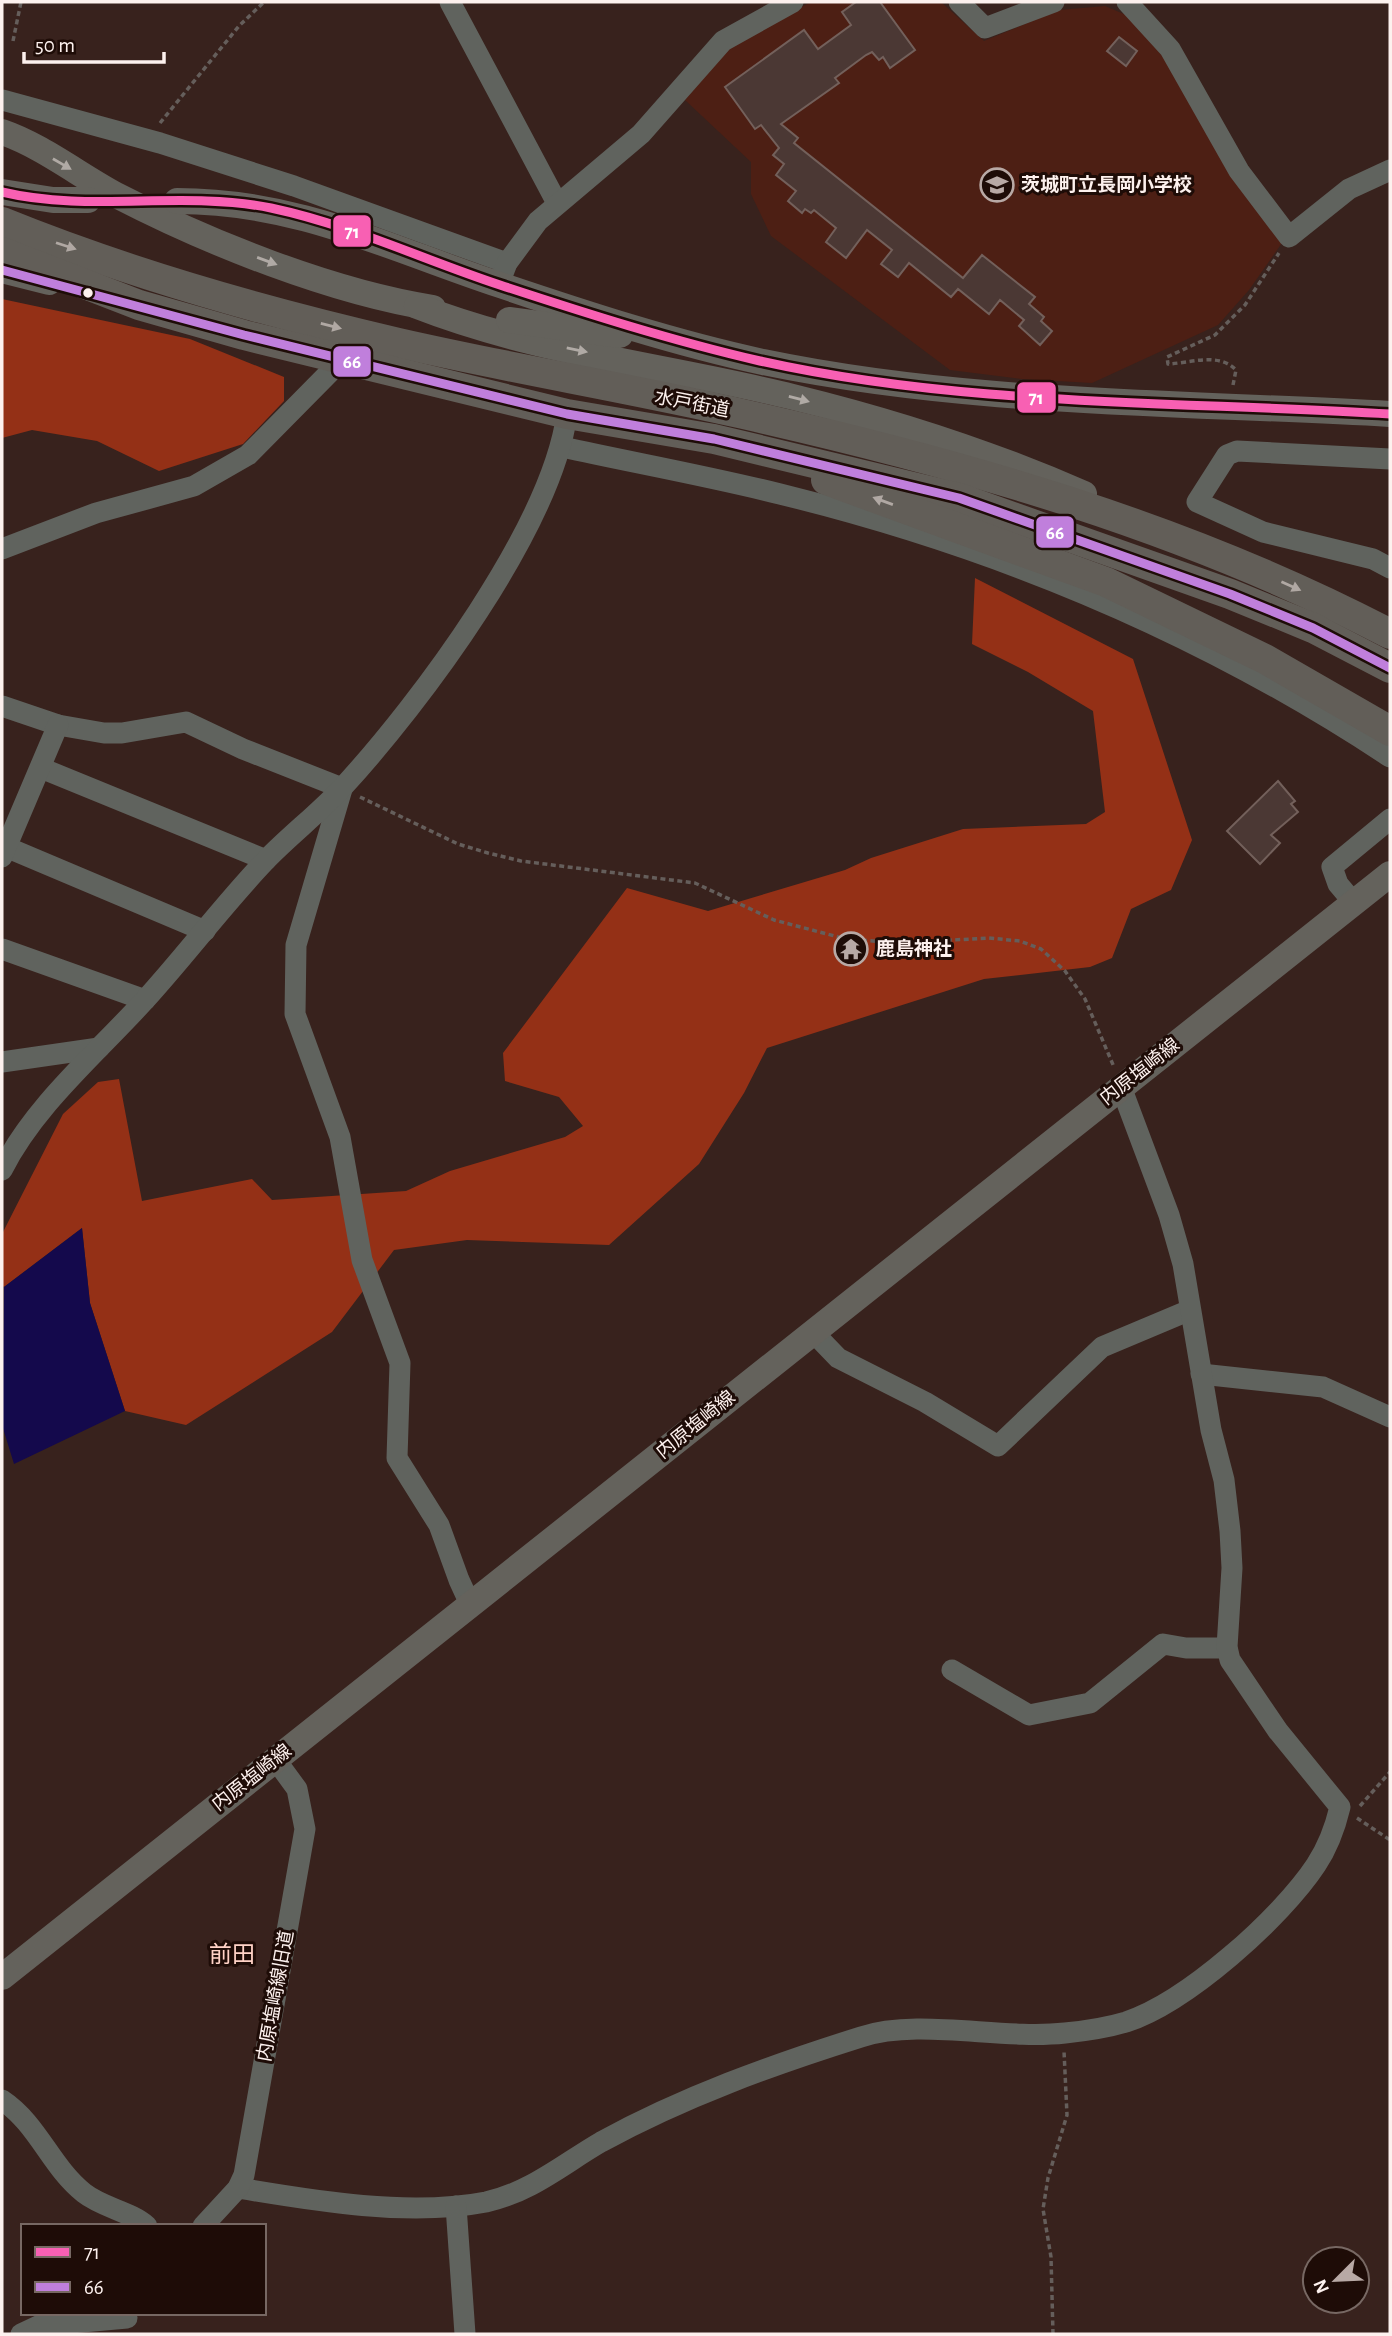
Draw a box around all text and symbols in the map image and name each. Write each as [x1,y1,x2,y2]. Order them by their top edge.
scale bar [24,21,164,65]
text: 50 m [35,35,75,56]
one-way arrow [52,158,71,170]
school or university icon: 茨城町立長岡小学校 [978,166,1016,204]
place label: 茨城町立長岡小学校 [1021,174,1192,195]
line badge: 71 [332,214,372,248]
text: 71 [344,223,360,242]
one-way arrow [55,241,76,252]
one-way arrow [257,255,278,266]
unlabelled marker [81,286,95,300]
one-way arrow [320,321,342,332]
line badge: 66 [332,345,372,378]
one-way arrow [566,345,588,356]
text: 66 [343,353,361,372]
line badge: 71 [1016,381,1057,414]
street label: 水戸街道 [653,386,731,421]
text: 71 [1028,389,1044,408]
one-way arrow [788,394,810,405]
one-way arrow [873,495,894,506]
line badge: 66 [1035,515,1075,549]
text: 66 [1046,524,1064,543]
one-way arrow [1281,581,1302,592]
temple icon: 鹿島神社 [832,930,870,968]
place label: 鹿島神社 [876,938,952,959]
street label: 内原塩崎線 [1095,1034,1183,1109]
street label: 内原塩崎線 [652,1386,739,1462]
street label: 内原塩崎線 [207,1740,295,1815]
street label: 内原塩崎線旧道 [253,1929,297,2063]
district label: 前田 [209,1942,255,1967]
legend [21,2224,266,2315]
text: 71 [84,2242,100,2263]
north arrow [1301,2245,1371,2315]
text: N [1310,2276,1333,2296]
text: 66 [84,2277,104,2298]

